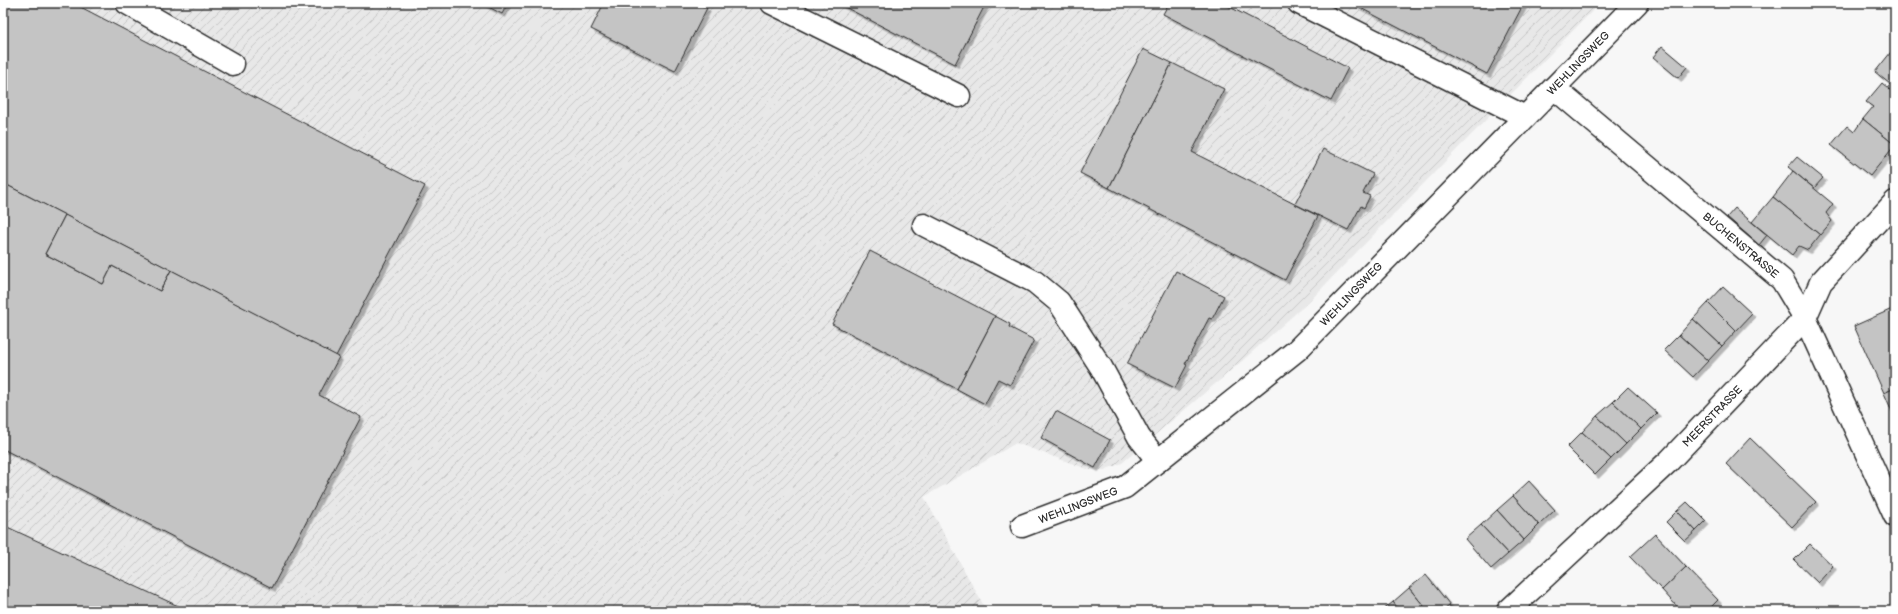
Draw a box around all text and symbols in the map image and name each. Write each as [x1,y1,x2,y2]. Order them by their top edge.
street label: WEHLINGSWEG [1545,29,1612,98]
street label: BUCHENSTRASSE [1700,210,1781,281]
street label: WEHLINGSWEG [1318,260,1385,329]
street label: MEERSTRASSE [1680,383,1745,450]
street label: WEHLINGSWEG [1037,484,1120,527]

